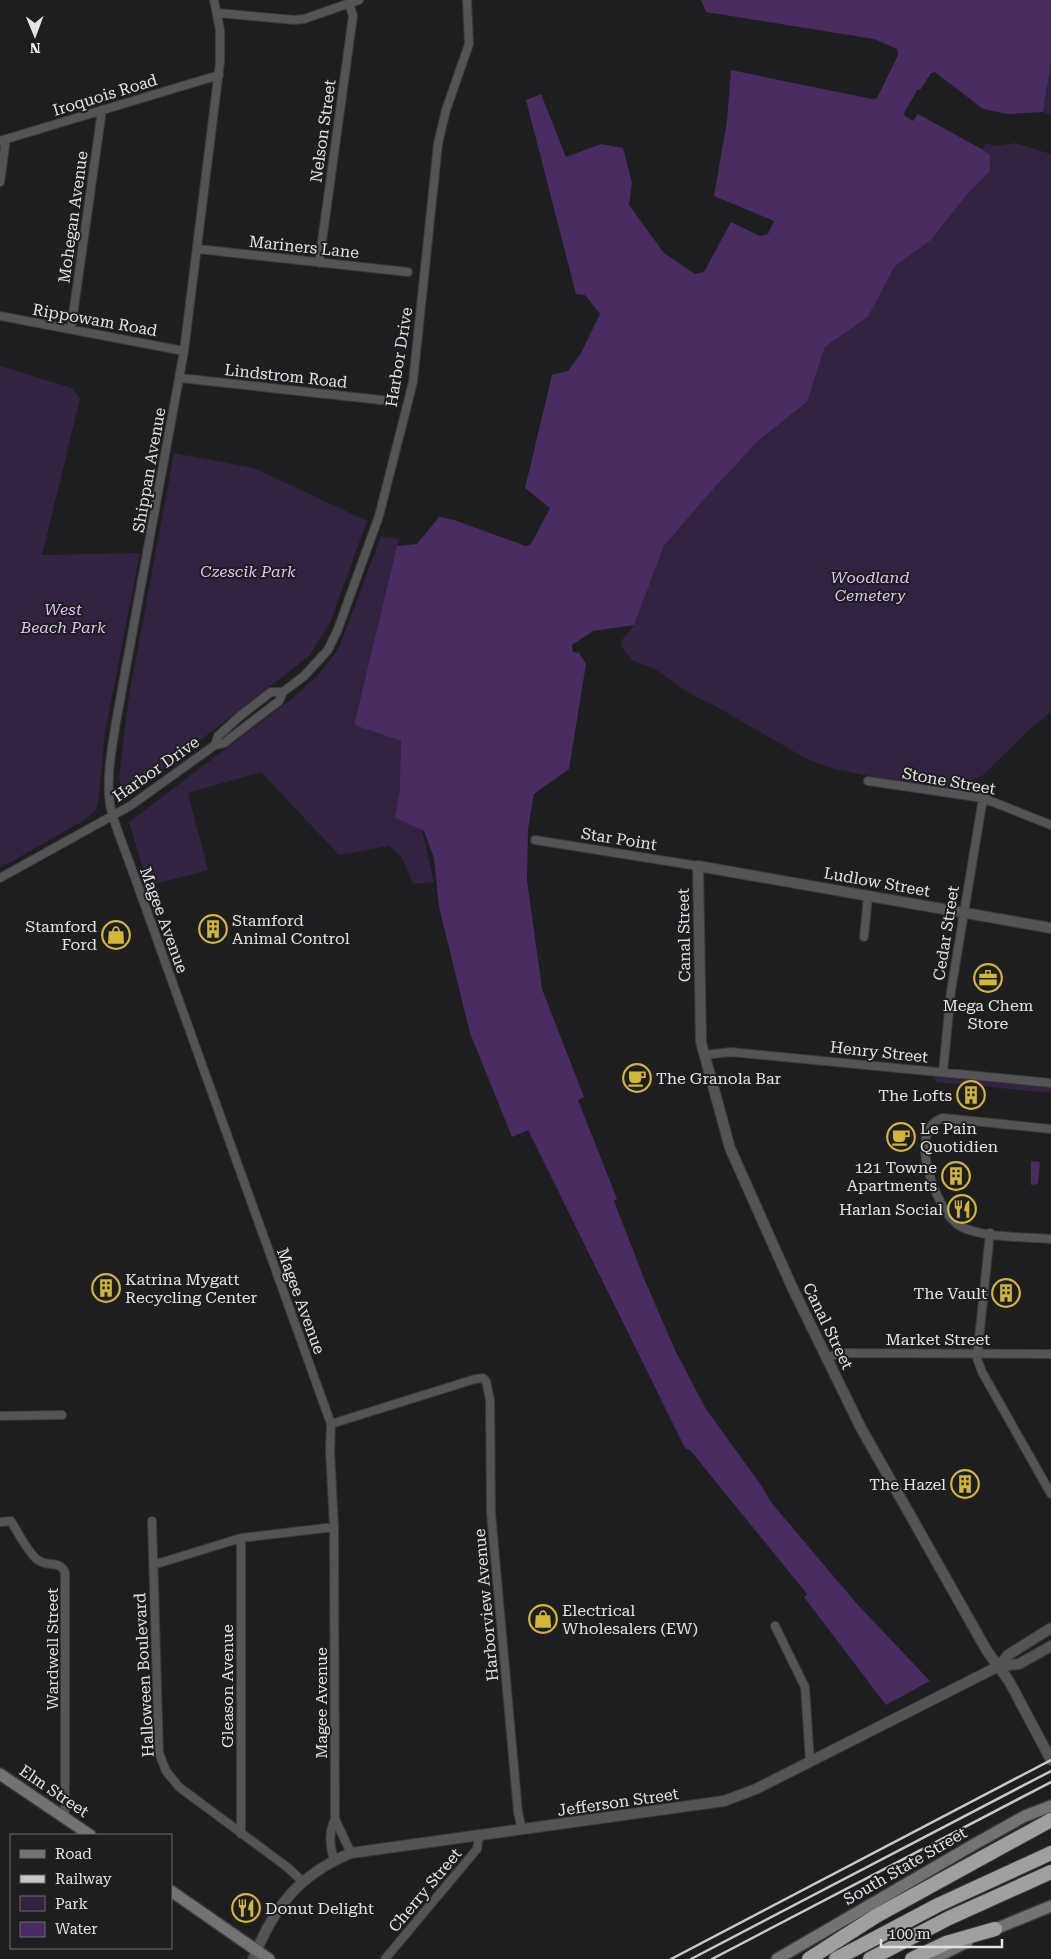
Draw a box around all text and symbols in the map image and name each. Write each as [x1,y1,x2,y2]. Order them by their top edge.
north arrow [10,10,60,60]
text: N [29,40,41,56]
street label: Iroquois Road [50,70,160,120]
street label: Nelson Street [306,78,340,184]
street label: Mohegan Avenue [54,150,92,284]
street label: Mariners Lane [248,232,360,262]
street label: Rippowam Road [31,300,159,340]
street label: Harbor Drive [382,305,416,408]
street label: Lindstrom Road [224,360,348,392]
street label: Shippan Avenue [129,406,169,534]
park label: Czescik Park [200,562,296,581]
park label: Woodland Cemetery [831,568,909,605]
park label: West Beach Park [19,600,106,637]
street label: Harbor Drive [109,732,203,806]
street label: Stone Street [901,763,997,799]
street label: Star Point [580,824,658,854]
street label: Ludlow Street [822,863,932,901]
street label: Magee Avenue [136,864,192,976]
street label: Cedar Street [929,884,963,982]
street label: Canal Street [674,888,694,982]
place label: Stamford Animal Control [232,911,350,948]
building icon: Stamford Animal Control [198,914,228,944]
place label: Stamford Ford [25,917,97,954]
shop icon: Stamford Ford [101,920,131,950]
office icon: Mega Chem Store [973,963,1003,993]
place label: Mega Chem Store [943,996,1034,1033]
street label: Henry Street [829,1037,929,1067]
cafe icon: The Granola Bar [622,1063,652,1093]
place label: The Granola Bar [656,1069,782,1088]
building icon: The Lofts [956,1080,986,1110]
place label: The Lofts [878,1086,952,1105]
place label: Le Pain Quotidien [920,1119,998,1156]
cafe icon: Le Pain Quotidien [886,1122,916,1152]
place label: 121 Towne Apartments [847,1158,937,1195]
building icon: 121 Towne Apartments [941,1161,971,1191]
restaurant icon: Harlan Social [947,1194,977,1224]
place label: Harlan Social [839,1200,943,1219]
street label: Magee Avenue [273,1245,329,1357]
place label: Katrina Mygatt Recycling Center [125,1270,258,1307]
building icon: Katrina Mygatt Recycling Center [91,1273,121,1303]
building icon: The Vault [991,1278,1021,1308]
street label: Canal Street [799,1280,857,1372]
place label: The Vault [913,1284,987,1303]
street label: Market Street [886,1330,990,1349]
building icon: The Hazel [950,1469,980,1499]
place label: The Hazel [869,1475,946,1494]
street label: Harborview Avenue [470,1528,502,1682]
street label: Wardwell Street [43,1588,62,1710]
street label: Halloween Boulevard [130,1592,158,1758]
place label: Electrical Wholesalers (EW) [562,1601,698,1638]
shop icon: Electrical Wholesalers (EW) [528,1604,558,1634]
street label: Gleason Avenue [218,1624,237,1748]
street label: Magee Avenue [312,1647,331,1759]
street label: Elm Street [16,1761,92,1821]
street label: Jefferson Street [556,1784,680,1820]
street label: South State Street [840,1823,970,1909]
legend [10,1834,172,1949]
street label: Cherry Street [384,1844,466,1936]
text: Road [55,1845,92,1863]
text: Railway [55,1870,112,1888]
restaurant icon: Donut Delight [231,1893,261,1923]
text: Park [55,1895,89,1913]
place label: Donut Delight [265,1899,374,1918]
scale bar [881,1916,1002,1948]
text: Water [55,1920,97,1938]
text: 100 m [888,1925,931,1943]

